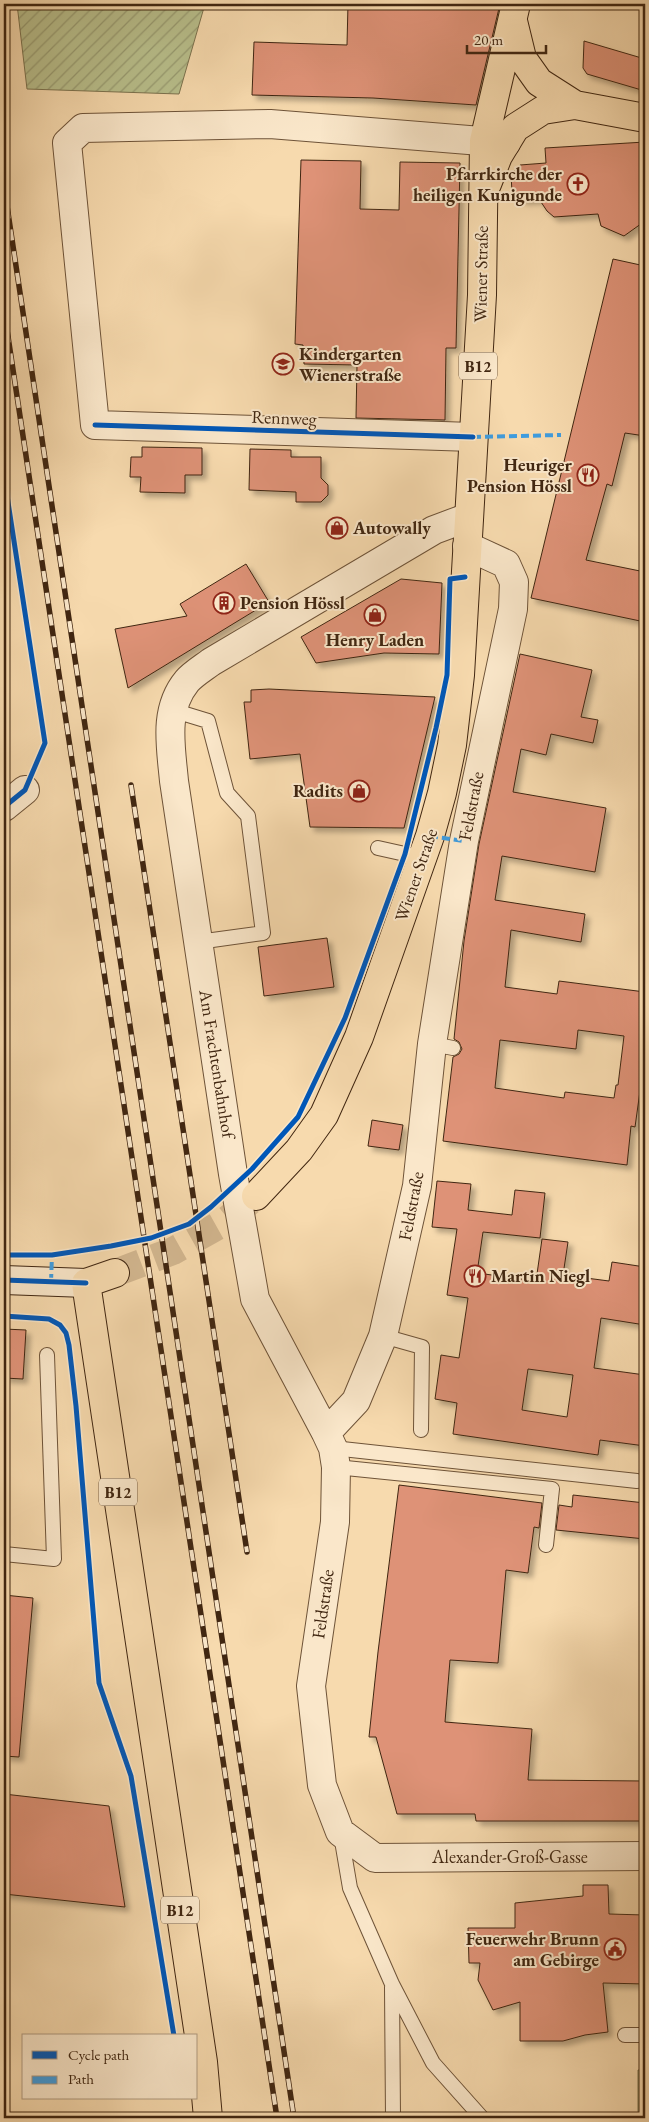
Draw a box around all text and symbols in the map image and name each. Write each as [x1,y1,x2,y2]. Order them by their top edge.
scale bar [467,22,545,54]
text: 20 m [474,30,503,49]
place label: Pfarrkirche der heiligen Kunigunde [413,162,563,206]
church icon: Pfarrkirche der heiligen Kunigunde [566,172,590,196]
street label: Wiener Straße [468,225,493,323]
place label: Kindergarten Wienerstraße [299,342,402,386]
school or university icon: Kindergarten Wienerstraße [271,352,295,376]
road number: B12 [459,352,497,380]
street label: Rennweg [251,405,317,430]
place label: Heuriger Pension Hössl [467,453,573,497]
restaurant icon: Heuriger Pension Hössl [576,463,600,487]
shop icon: Autowally [325,516,349,540]
place label: Autowally [352,516,431,539]
building icon: Pension Hössl [212,591,236,615]
place label: Pension Hössl [240,591,345,614]
shop icon: Henry Laden [363,603,387,627]
place label: Henry Laden [326,628,424,651]
street label: Feldstraße [453,769,488,842]
place label: Radits [293,779,343,802]
shop icon: Radits [347,779,371,803]
street label: Wiener Straße [389,825,442,924]
street label: Am Frachtenbahnhof [194,987,241,1142]
street label: Feldstraße [393,1169,428,1242]
restaurant icon: Martin Niegl [463,1264,487,1288]
place label: Martin Niegl [491,1264,590,1287]
road number: B12 [99,1478,137,1505]
street label: Feldstraße [306,1568,339,1640]
street label: Alexander-Groß-Gasse [431,1845,588,1868]
road number: B12 [161,1896,199,1924]
place label: Feuerwehr Brunn am Gebirge [466,1927,599,1971]
public building icon: Feuerwehr Brunn am Gebirge [603,1937,627,1961]
legend [22,2034,198,2100]
text: Cycle path [68,2045,130,2064]
text: Path [68,2069,94,2088]

